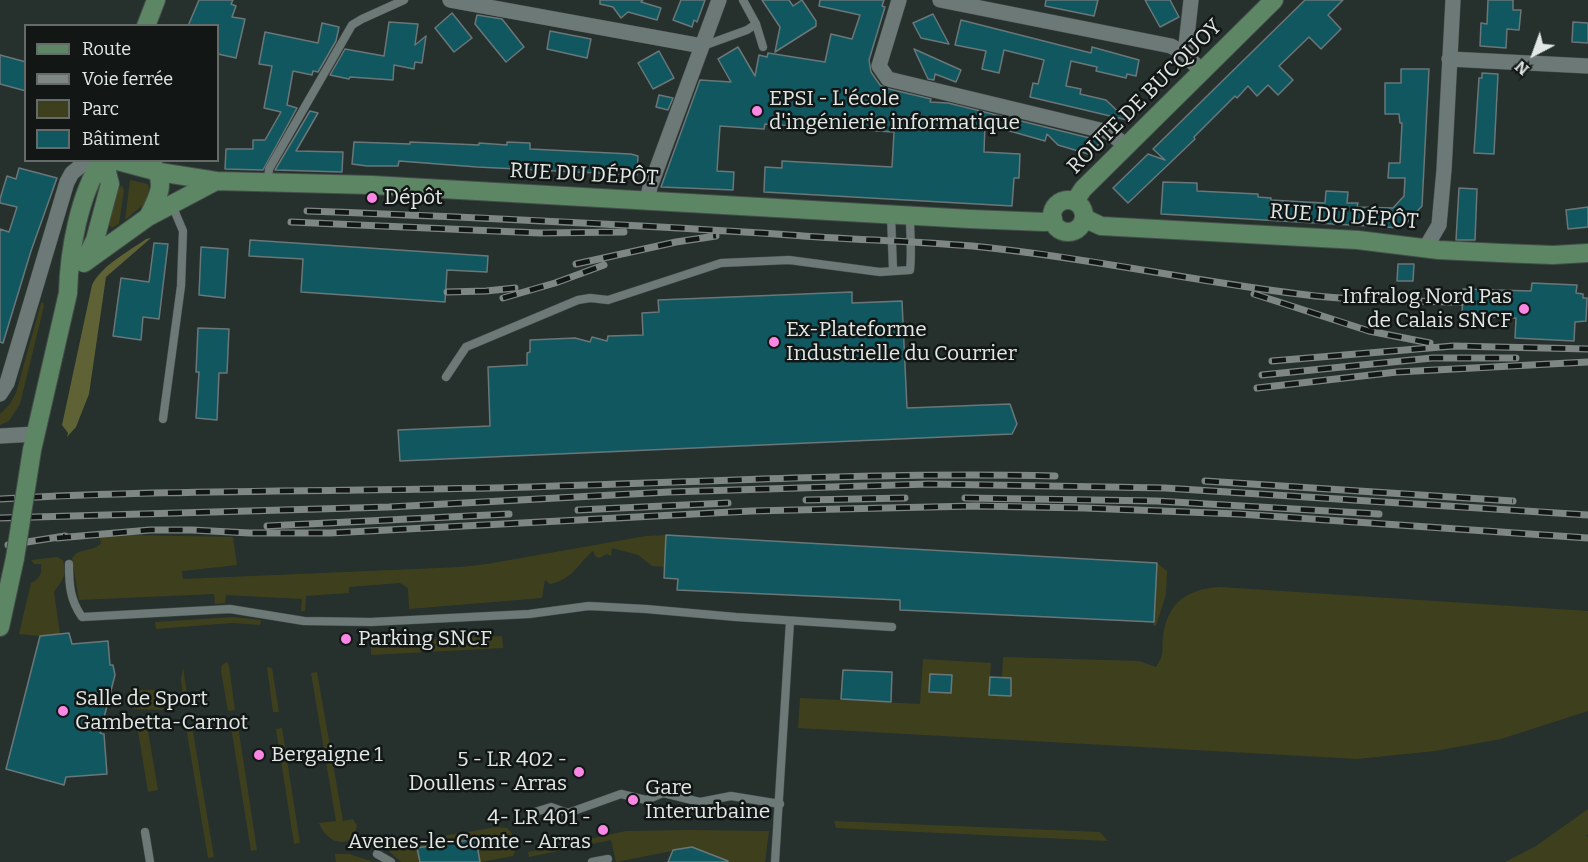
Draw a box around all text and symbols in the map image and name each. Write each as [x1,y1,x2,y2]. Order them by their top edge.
street label: ROUTE DE BUCQUOY [1062,14,1228,180]
legend [24,24,219,162]
north arrow [1504,24,1564,84]
text: Route [82,38,131,60]
text: N [1511,57,1533,79]
text: Voie ferrée [82,68,173,90]
place label: EPSI - L'école d'ingénierie informatique [769,86,1020,136]
text: Parc [82,98,119,120]
marker: EPSI - L'école d'ingénierie informatique [750,104,764,118]
text: Bâtiment [82,128,160,150]
street label: RUE DU DÉPÔT [509,159,659,191]
place label: Dépôt [384,185,443,211]
marker: Dépôt [365,191,379,205]
street label: RUE DU DÉPÔT [1269,199,1419,235]
place label: Infralog Nord Pas de Calais SNCF [1342,284,1512,334]
marker: Infralog Nord Pas de Calais SNCF [1517,302,1531,316]
place label: Ex-Plateforme Industrielle du Courrier [786,317,1017,367]
marker: Ex-Plateforme Industrielle du Courrier [767,335,781,349]
place label: Parking SNCF [358,626,492,652]
marker: Parking SNCF [339,632,353,646]
place label: Salle de Sport Gambetta-Carnot [75,686,248,736]
marker: Salle de Sport Gambetta-Carnot [56,704,70,718]
place label: Bergaigne 1 [271,742,383,768]
place label: 5 - LR 402 - Doullens - Arras [408,747,567,797]
marker: Bergaigne 1 [252,748,266,762]
marker: 5 - LR 402 - Doullens - Arras [572,765,586,779]
place label: Gare Interurbaine [645,775,770,825]
marker: Gare Interurbaine [626,793,640,807]
place label: 4- LR 401 - Avenes-le-Comte - Arras [348,805,591,855]
marker: 4- LR 401 - Avenes-le-Comte - Arras [596,823,610,837]

